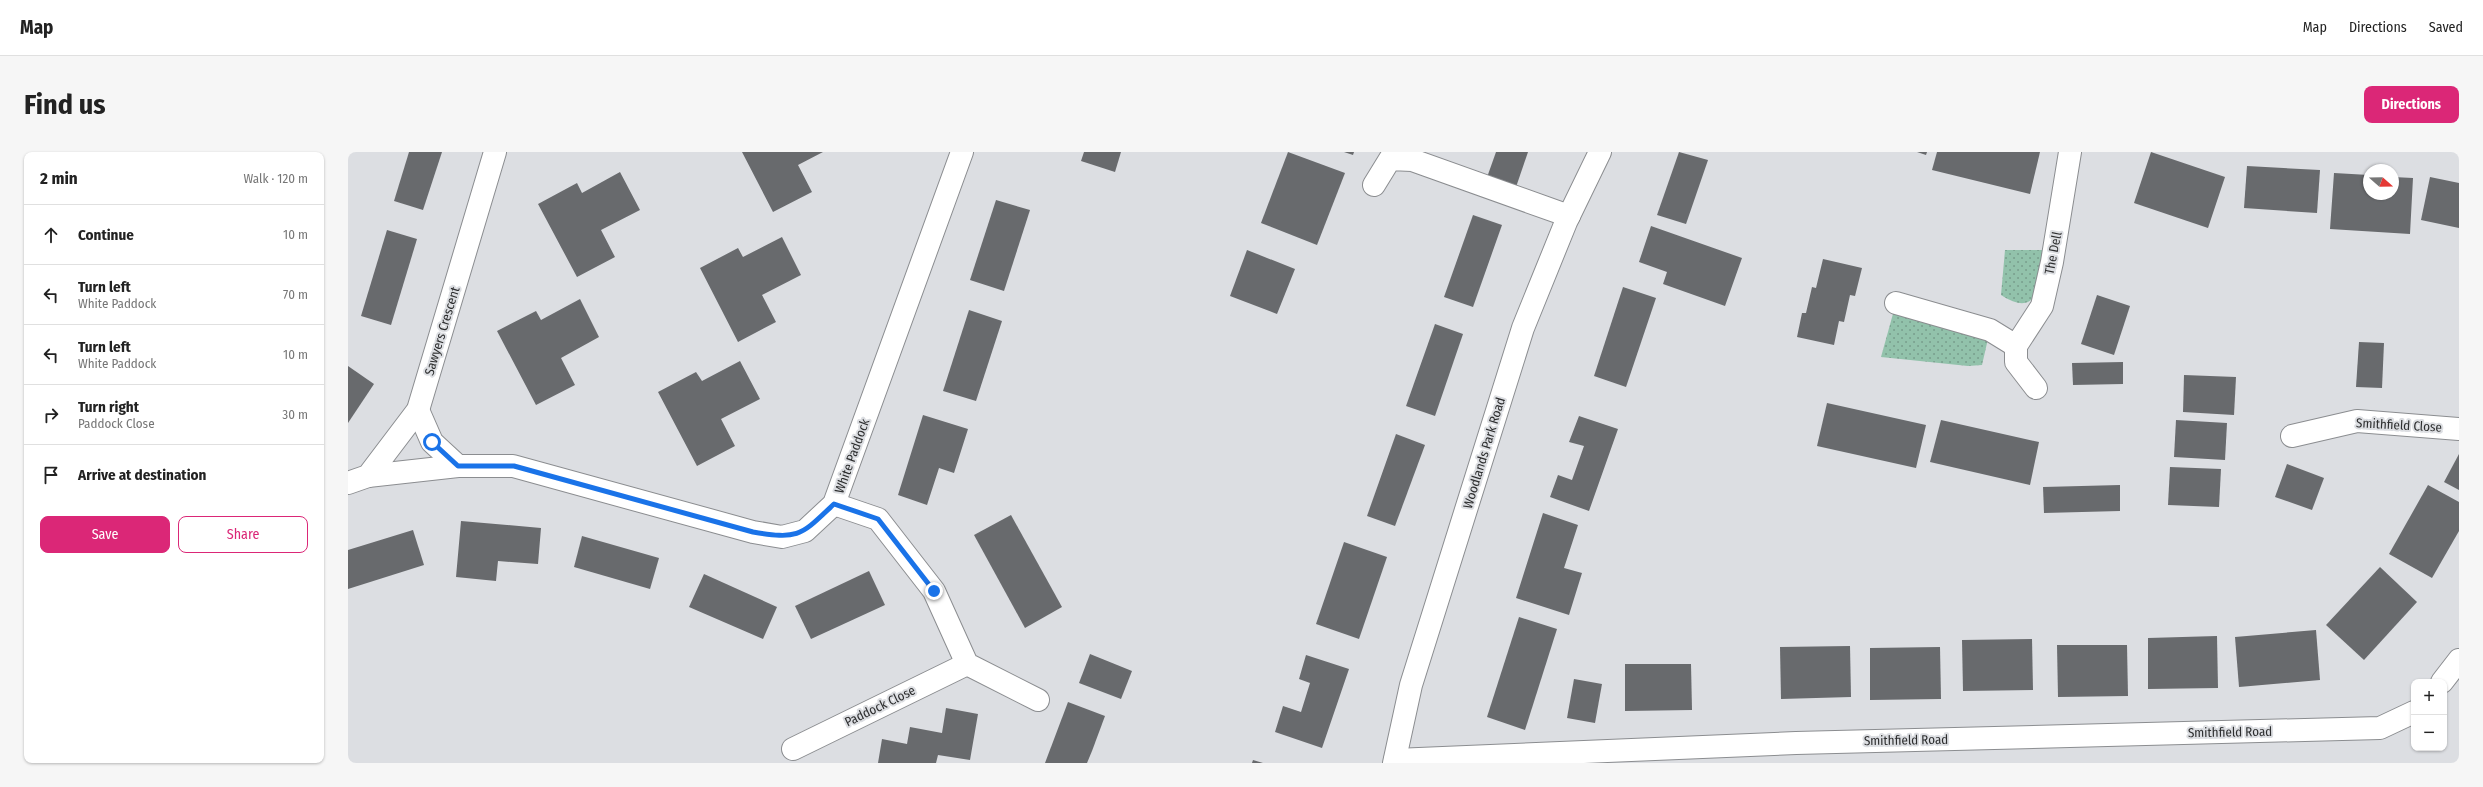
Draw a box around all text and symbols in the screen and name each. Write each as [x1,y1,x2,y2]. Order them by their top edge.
text: Map [20,16,53,39]
text: Map [2303,19,2327,36]
text: Directions [2349,19,2407,36]
text: Saved [2429,19,2463,36]
button: Directions [2364,86,2459,123]
text: Find us [24,88,106,121]
north arrow [2363,164,2399,200]
text: 2 min [40,168,78,189]
text: Walk · 120 m [243,171,308,186]
icon: ahead [40,224,62,246]
text: Continue [78,226,134,244]
text: 10 m [283,227,308,242]
street label: The Dell [2042,230,2065,276]
text: Turn left [78,278,131,296]
icon: left [40,284,62,306]
street label: Sawyers Crescent [421,284,463,377]
text: 70 m [283,287,308,302]
text: White Paddock [78,296,156,311]
text: Turn left [78,338,131,356]
icon: left [40,344,62,366]
text: 10 m [283,347,308,362]
text: White Paddock [78,356,156,371]
street label: Woodlands Park Road [1460,396,1508,510]
text: Turn right [78,398,139,416]
icon: right [40,404,62,426]
text: 30 m [282,407,308,422]
street label: Smithfield Close [2356,415,2442,435]
text: Paddock Close [78,416,155,431]
street label: White Paddock [832,416,873,495]
route start [423,433,441,451]
icon: arrive [40,464,62,486]
text: Arrive at destination [78,466,206,484]
button: Save [40,516,170,553]
button: Share [178,516,308,553]
route end [925,582,943,600]
map controls [2411,679,2447,751]
button: + [2411,679,2447,715]
street label: Paddock Close [842,682,918,730]
button: − [2411,715,2447,751]
street label: Smithfield Road [2188,724,2272,740]
street label: Smithfield Road [1864,732,1948,748]

